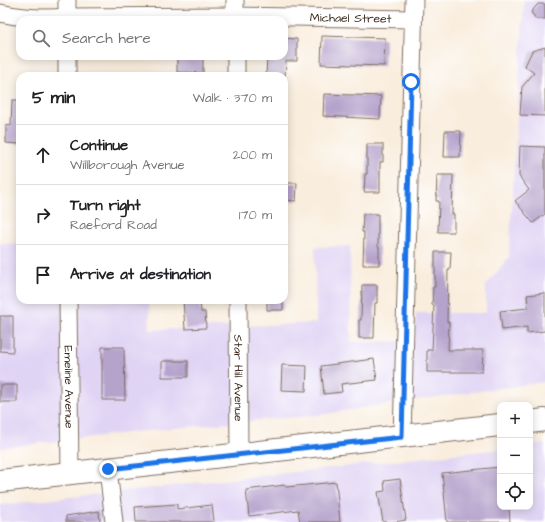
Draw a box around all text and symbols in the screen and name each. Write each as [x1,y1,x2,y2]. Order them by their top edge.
street label: Michael Street [310,9,392,27]
search box [16,16,288,60]
icon: search [30,27,52,49]
text: Search here [62,28,151,49]
route start [402,73,420,91]
text: 5 min [32,86,75,110]
text: Walk · 370 m [193,89,272,107]
text: Continue [70,135,128,156]
icon: ahead [32,144,54,166]
text: 200 m [233,146,272,164]
text: Willborough Avenue [70,156,185,174]
text: Turn right [70,195,141,216]
icon: right [32,204,54,226]
text: 170 m [239,206,272,224]
text: Raeford Road [70,216,157,234]
icon: arrive [32,264,54,286]
text: Arrive at destination [70,264,211,285]
street label: Star Hill Avenue [230,335,247,422]
street label: Emeline Avenue [60,345,78,429]
map controls [497,402,533,510]
button: + [497,402,533,438]
button: − [497,438,533,474]
route end [99,460,117,478]
button: locate [497,474,533,510]

